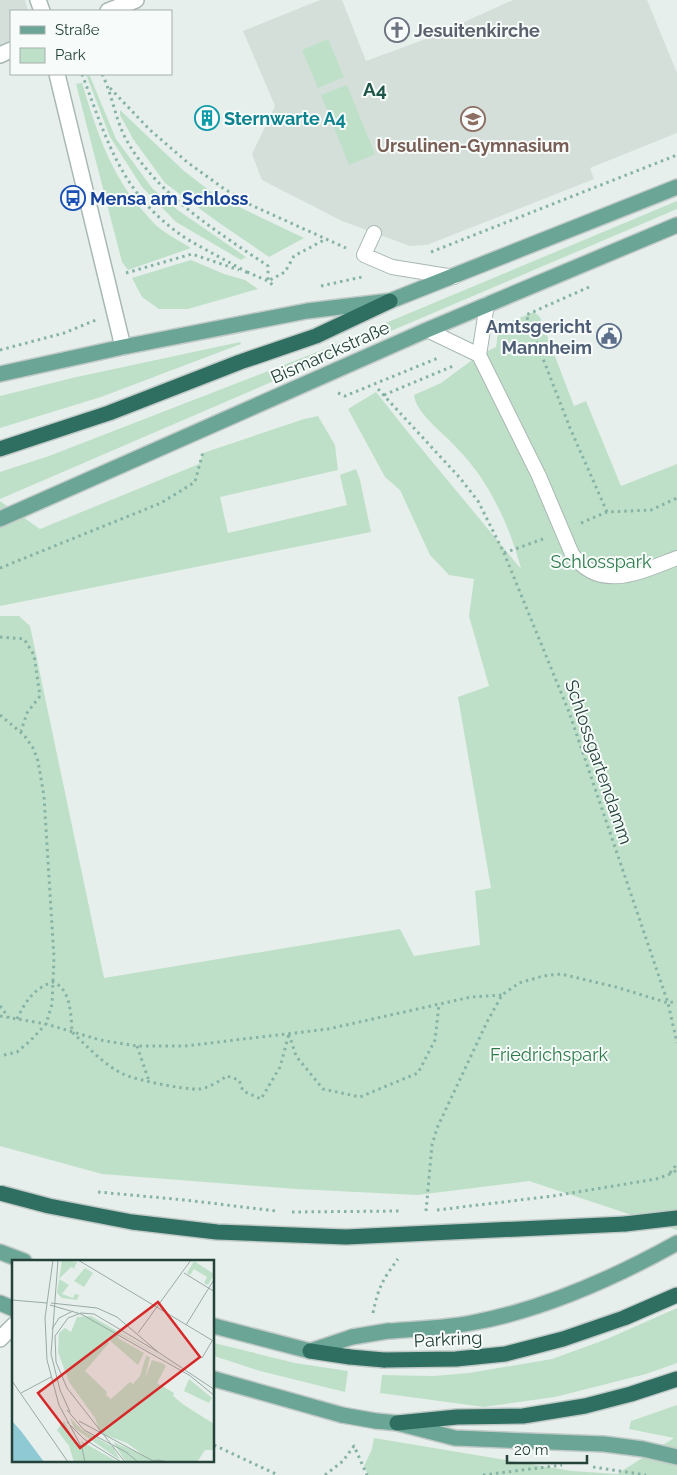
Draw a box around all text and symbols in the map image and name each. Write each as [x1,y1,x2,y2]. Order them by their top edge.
legend [10,10,172,75]
church icon: Jesuitenkirche [384,17,410,43]
place label: Jesuitenkirche [414,20,540,41]
text: Straße [55,21,100,39]
text: Park [55,46,86,64]
district label: A4 [363,78,387,100]
building icon: Sternwarte A4 [194,105,220,131]
school or university icon: Ursulinen-Gymnasium [460,106,486,132]
place label: Sternwarte A4 [224,108,346,129]
place label: Ursulinen-Gymnasium [377,135,569,156]
bus stop icon: Mensa am Schloss [60,185,86,211]
place label: Mensa am Schloss [90,188,249,209]
street label: Bismarckstraße [267,316,393,388]
place label: Amtsgericht Mannheim [486,316,592,358]
public building icon: Amtsgericht Mannheim [596,323,622,349]
park label: Schlosspark [550,551,652,572]
street label: Schlossgartendamm [561,677,637,847]
park label: Friedrichspark [490,1044,608,1065]
inset map [12,1260,215,1462]
street label: Parkring [413,1327,483,1351]
scale bar [507,1432,587,1464]
text: 20 m [514,1441,549,1459]

